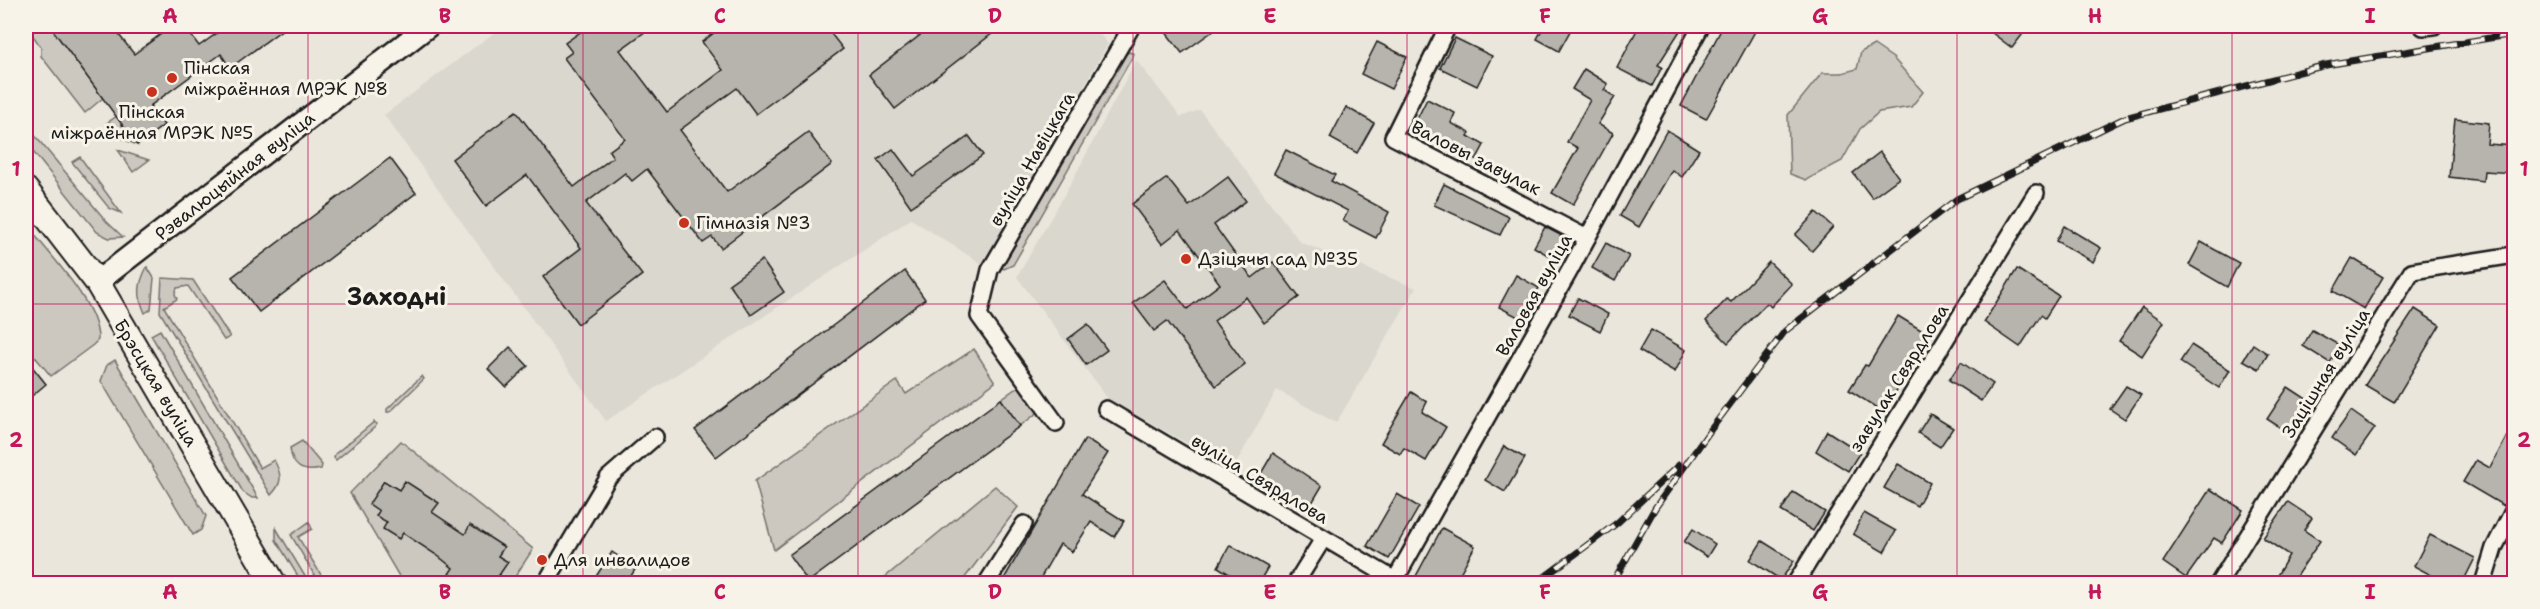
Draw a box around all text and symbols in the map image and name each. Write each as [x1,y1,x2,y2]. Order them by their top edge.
text: A [162,3,178,29]
text: B [439,3,451,29]
text: C [714,3,726,29]
text: D [988,3,1002,29]
text: E [1263,3,1277,29]
text: F [1539,3,1551,29]
text: G [1812,3,1828,29]
text: H [2088,3,2102,29]
text: I [2364,3,2376,29]
place label: Пінская міжраённая МРЭК №8 [184,56,388,101]
marker: Пінская міжраённая МРЭК №8 [165,71,179,85]
marker: Пінская міжраённая МРЭК №5 [145,85,159,99]
street label: вуліца Навіцкага [984,87,1080,231]
place label: Пінская міжраённая МРЭК №5 [51,100,253,145]
street label: Рэвалюцыйная вуліца [150,106,320,246]
street label: Валовы завулак [1407,115,1545,201]
text: 1 [11,156,21,182]
text: 1 [2519,156,2529,182]
place label: Гімназія №3 [696,211,811,235]
marker: Гімназія №3 [677,216,691,230]
street label: Валовая вуліца [1490,230,1578,360]
place label: Дзіцячы сад №35 [1198,247,1358,271]
marker: Дзіцячы сад №35 [1179,252,1193,266]
district label: Заходні [348,281,446,313]
street label: завулак Свярдлова [1844,300,1954,456]
street label: Зацішная вуліца [2276,304,2376,442]
street label: Брэсцкая вуліца [108,315,204,451]
text: 2 [9,427,23,453]
text: 2 [2517,427,2531,453]
street label: вуліца Свярдлова [1187,428,1333,530]
place label: Для инвалидов [554,548,690,572]
marker: Для инвалидов [535,553,549,567]
text: A [162,579,178,605]
text: B [439,579,451,605]
text: C [714,579,726,605]
text: D [988,579,1002,605]
text: E [1263,579,1277,605]
text: F [1539,579,1551,605]
text: G [1812,579,1828,605]
text: H [2088,579,2102,605]
text: I [2364,579,2376,605]

